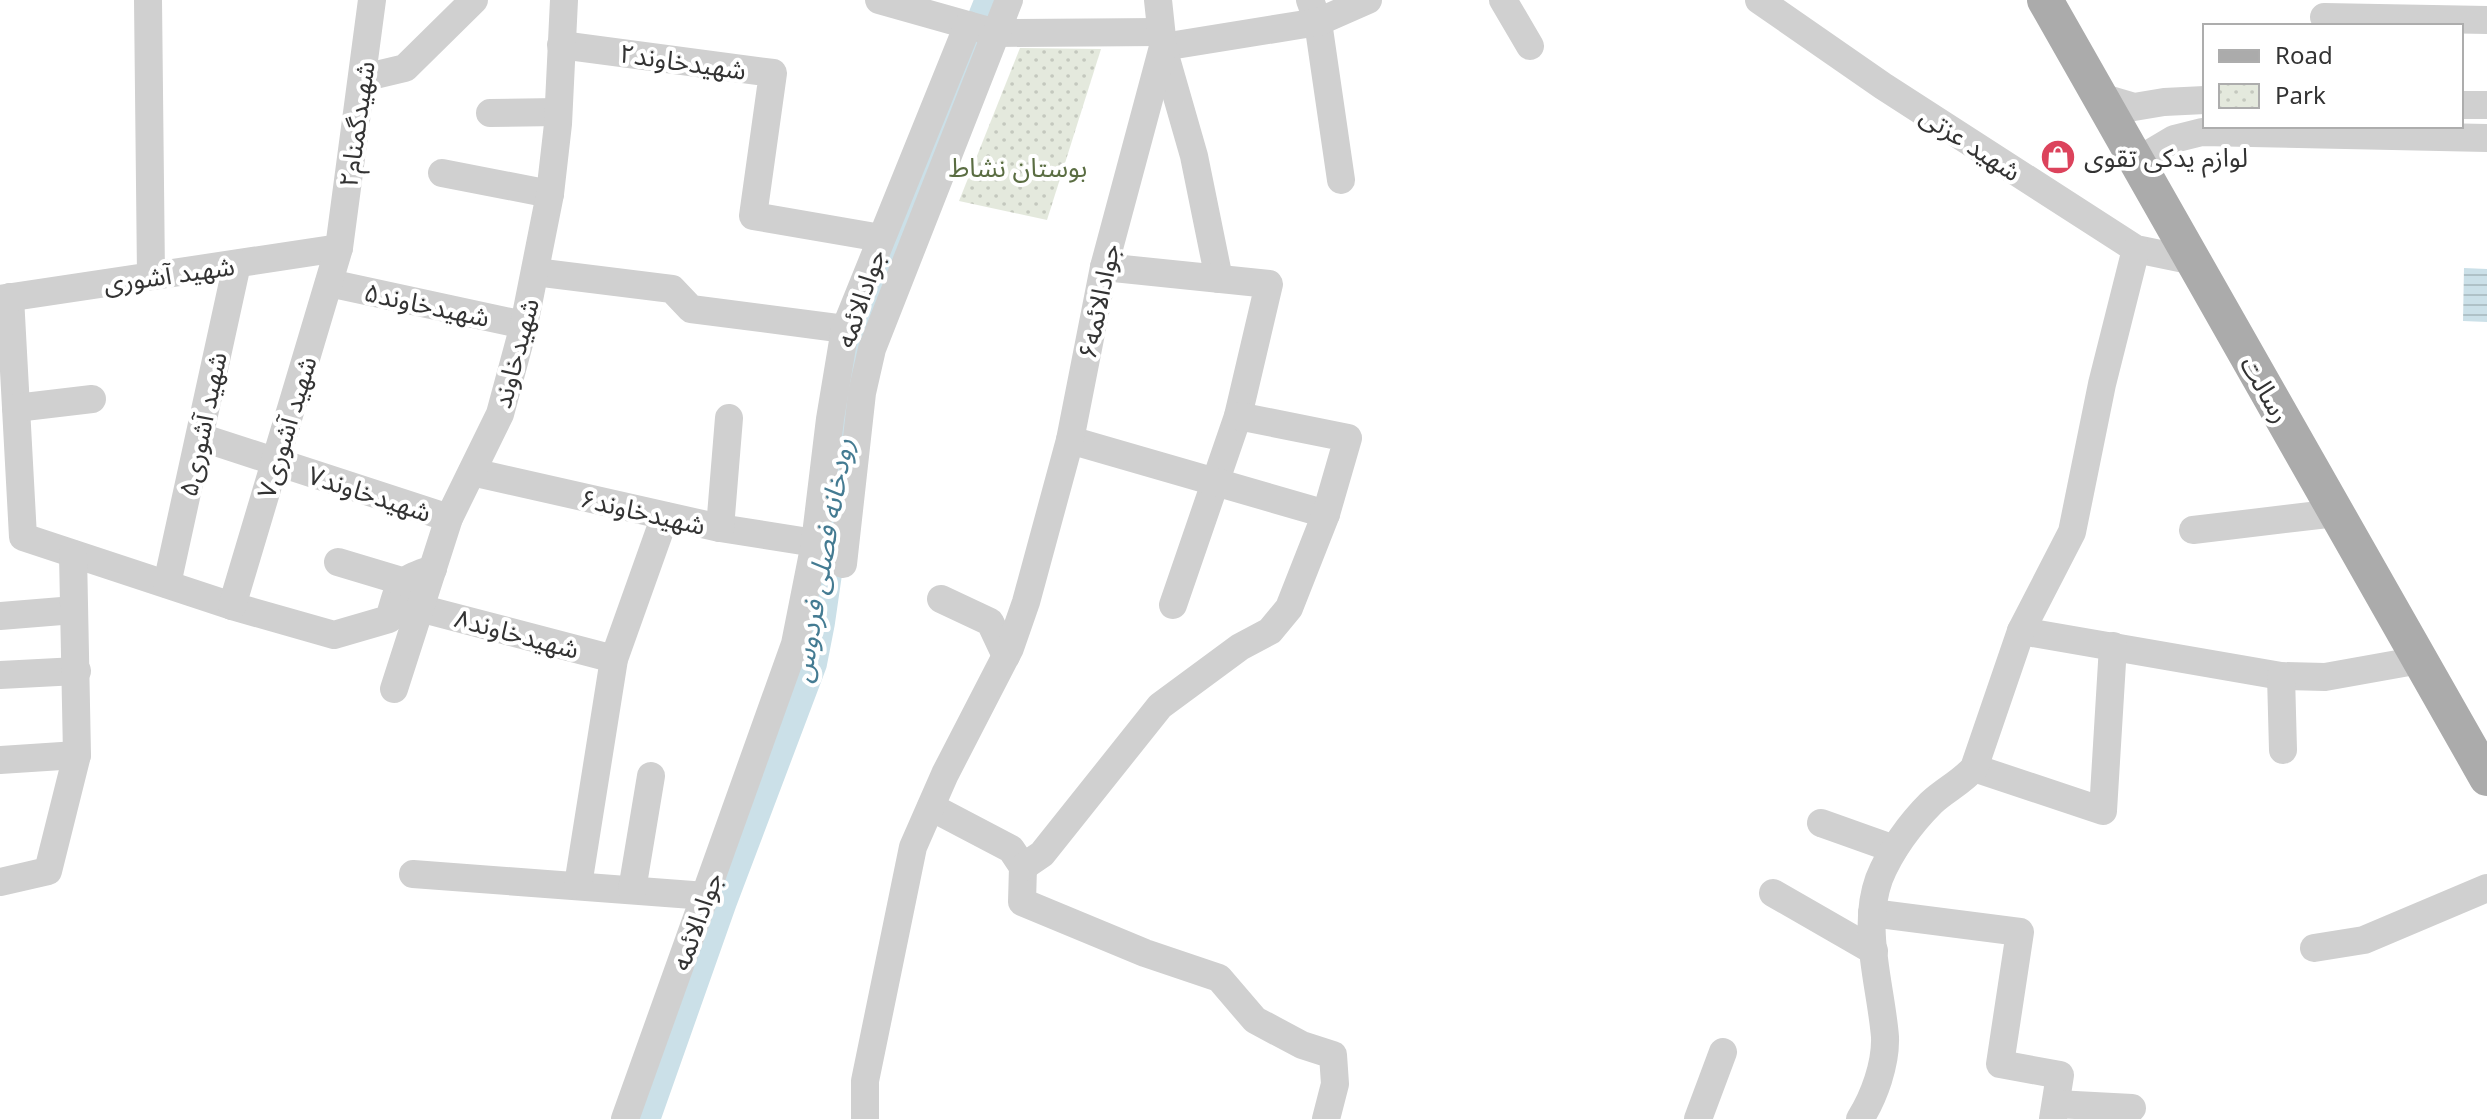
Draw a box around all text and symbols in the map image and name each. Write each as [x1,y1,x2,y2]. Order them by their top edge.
legend [2203,24,2463,128]
street label: شهیدخاوند۲ [617,34,749,88]
text: Road [2275,38,2333,71]
street label: شهیدگمنام۲ [329,59,386,190]
text: Park [2275,78,2326,111]
street label: شهید عزتی [1914,97,2028,189]
shop icon: لوازم یدکی تقوی [2039,138,2077,176]
place label: لوازم یدکی تقوی [2084,139,2248,178]
park label: بوستان نشاط [949,149,1087,185]
street label: جوادالائمه۶ [1068,240,1128,362]
street label: جوادالائمه [826,244,894,352]
street label: شهید آشوری [101,247,237,301]
street label: شهیدخاوند۵ [361,273,493,335]
street label: شهیدخاوند [483,294,547,412]
street label: شهید آشوری۵ [169,348,235,500]
street label: رسالت [2232,349,2300,429]
street label: شهید آشوری۷ [247,352,325,502]
water label: رودخانه فصلی فردوس [781,435,861,685]
street label: شهیدخاوند۷ [304,456,436,530]
street label: شهیدخاوند۶ [577,479,709,543]
street label: شهیدخاوند۸ [451,599,583,667]
street label: جوادالائمه [662,867,730,975]

